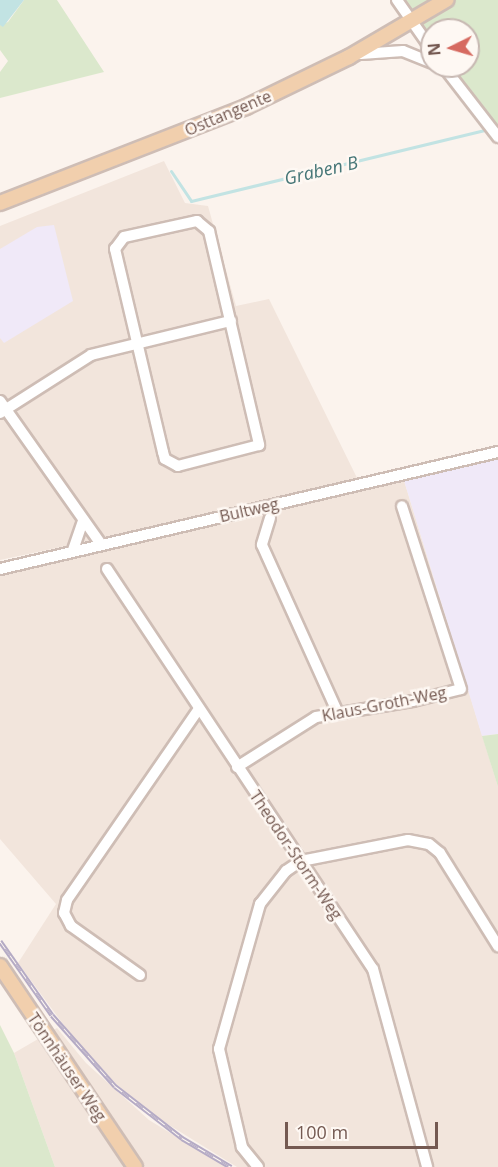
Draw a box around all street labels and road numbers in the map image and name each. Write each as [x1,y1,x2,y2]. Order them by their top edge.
street label: Osttangente [182,86,274,140]
street label: Bultweg [218,494,280,526]
street label: Klaus-Groth-Weg [320,683,448,725]
street label: Theodor-Storm-Weg [246,787,346,923]
street label: Tönnhäuser Weg [24,1009,110,1125]

